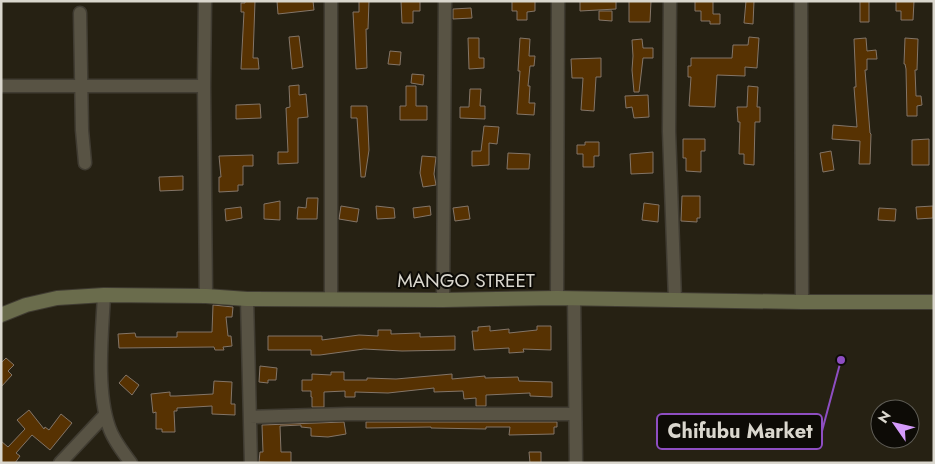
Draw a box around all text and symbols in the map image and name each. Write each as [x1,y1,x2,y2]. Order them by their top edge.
street label: MANGO STREET [397,267,535,294]
north arrow [870,399,920,449]
text: N [873,407,896,427]
callout: Chifubu Market [657,414,822,449]
text: Chifubu Market [667,417,813,446]

